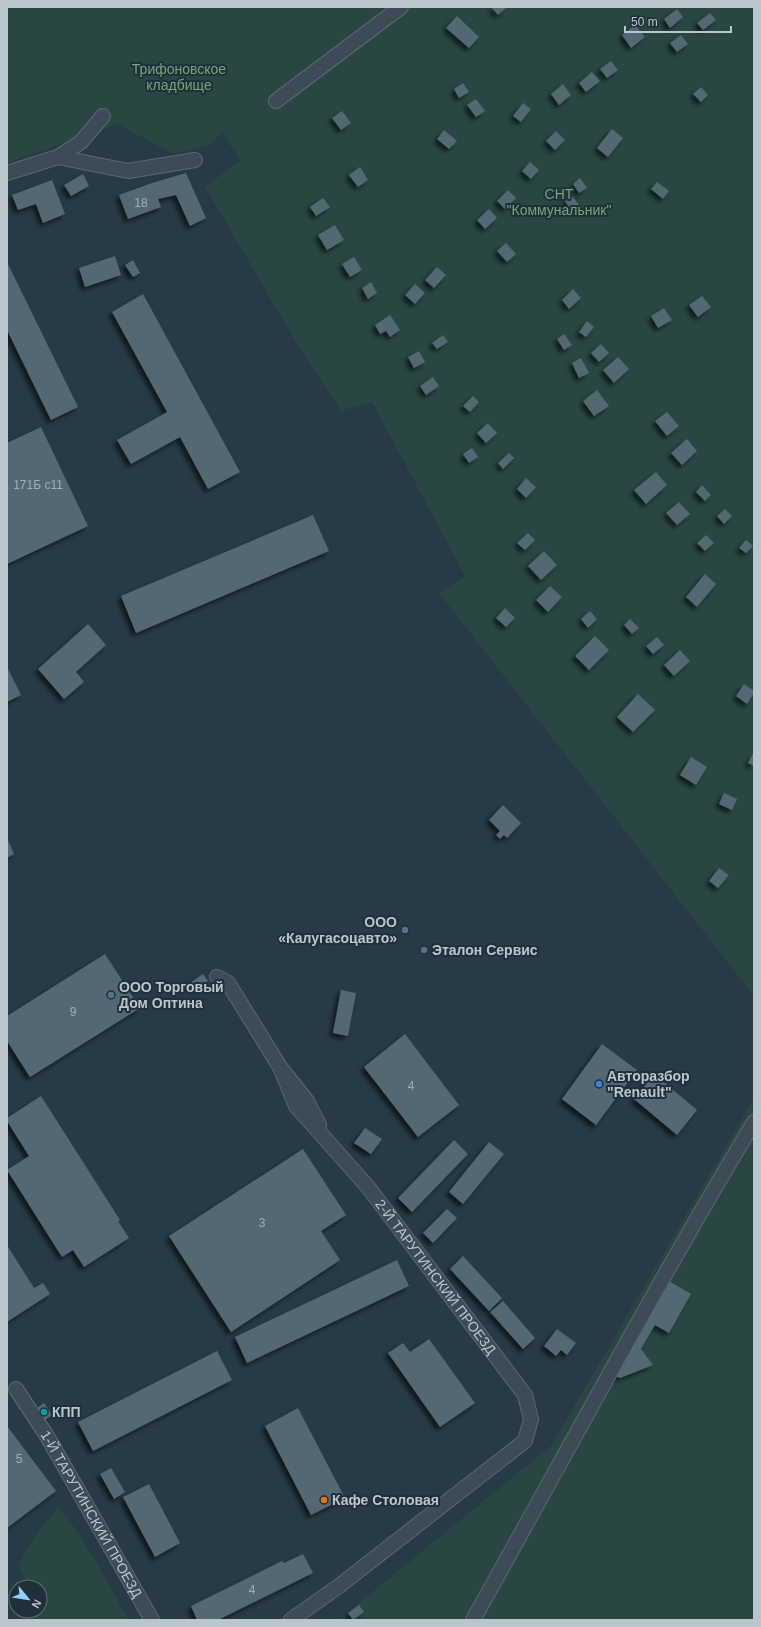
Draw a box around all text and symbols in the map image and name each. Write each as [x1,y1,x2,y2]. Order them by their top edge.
scale bar [625,8,731,34]
text: 50 m [631,15,658,29]
park label: Трифоновское кладбище [132,61,226,93]
park label: СНТ "Коммунальник" [507,186,611,218]
house number: 18 [134,196,148,210]
house number: 171Б с11 [13,478,63,492]
place label: ООО «Калугасоцавто» [278,914,397,946]
marker: ООО «Калугасоцавто» [400,925,410,935]
place label: Эталон Сервис [432,942,538,958]
marker: Эталон Сервис [419,945,429,955]
place label: ООО Торговый Дом Оптина [119,979,224,1011]
marker: ООО Торговый Дом Оптина [106,990,116,1000]
house number: 9 [70,1005,77,1019]
place label: Авторазбор "Renault" [607,1068,690,1100]
house number: 4 [408,1079,415,1093]
marker: Авторазбор "Renault" [594,1079,604,1089]
street label: 2-Й ТАРУТИНСКИЙ ПРОЕЗД [372,1196,500,1358]
house number: 3 [259,1216,266,1230]
place label: КПП [52,1404,81,1420]
marker: КПП [39,1407,49,1417]
street label: 1-Й ТАРУТИНСКИЙ ПРОЕЗД [37,1427,146,1601]
house number: 5 [16,1452,23,1466]
place label: Кафе Столовая [332,1492,439,1508]
marker: Кафе Столовая [319,1495,329,1505]
north arrow [8,1579,48,1619]
house number: 4 [249,1583,256,1597]
text: N [29,1598,44,1610]

